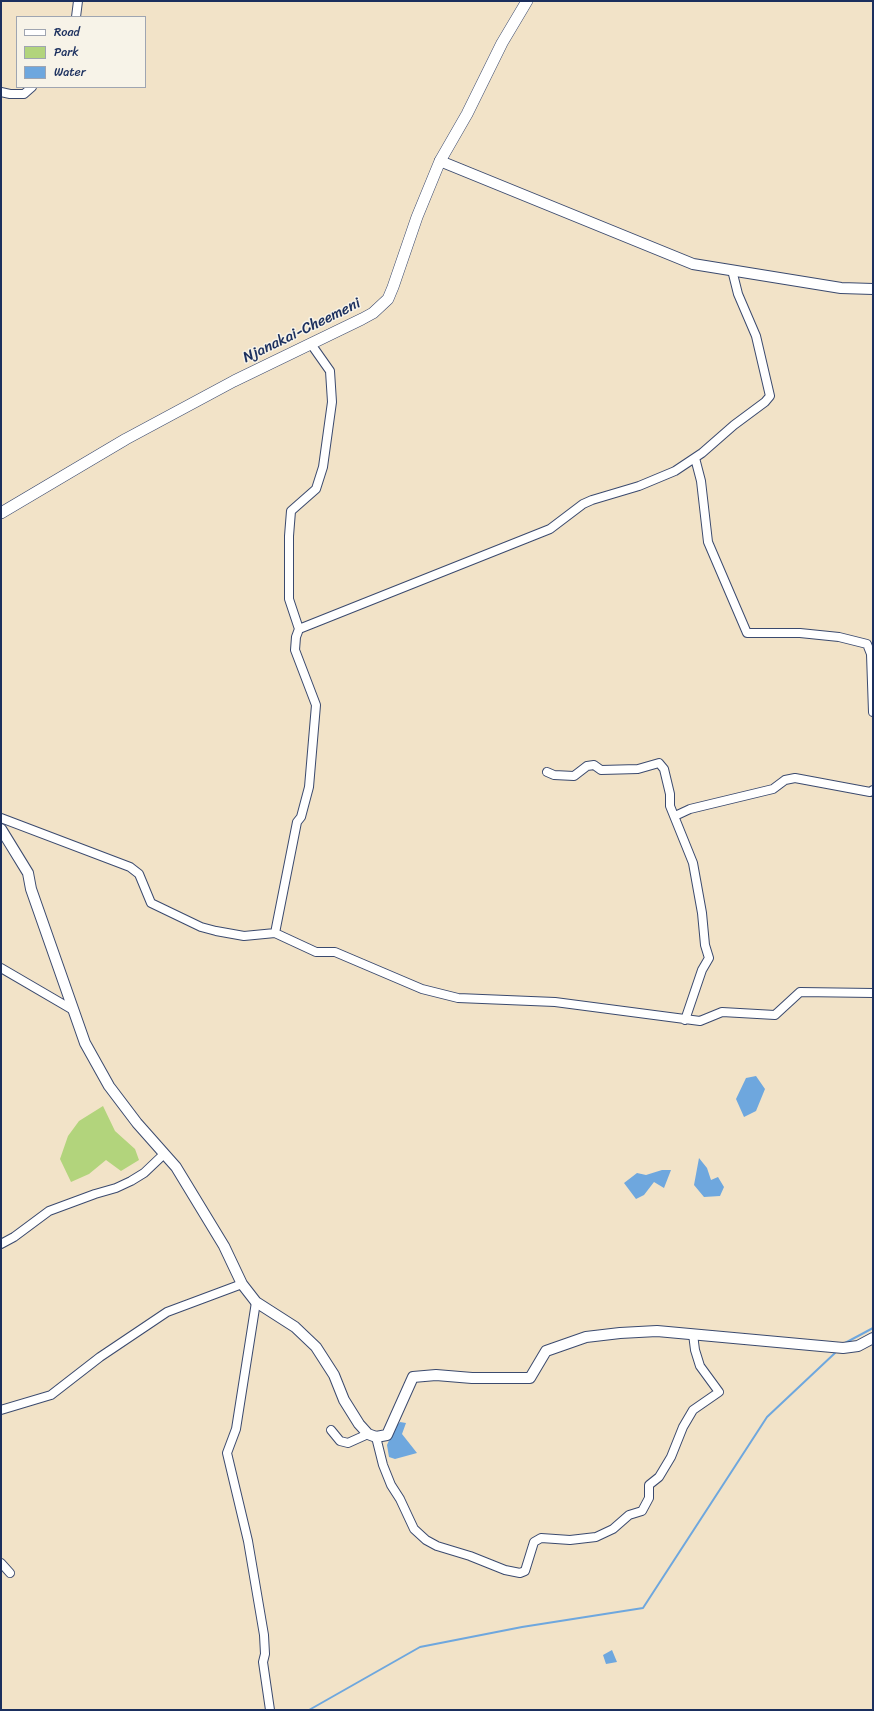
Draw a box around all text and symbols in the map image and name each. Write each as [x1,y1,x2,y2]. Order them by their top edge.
legend [16,16,146,88]
text: Road [54,21,80,43]
text: Park [54,41,79,63]
text: Water [54,61,86,83]
street label: Njanakai-Cheemeni [240,295,364,367]

